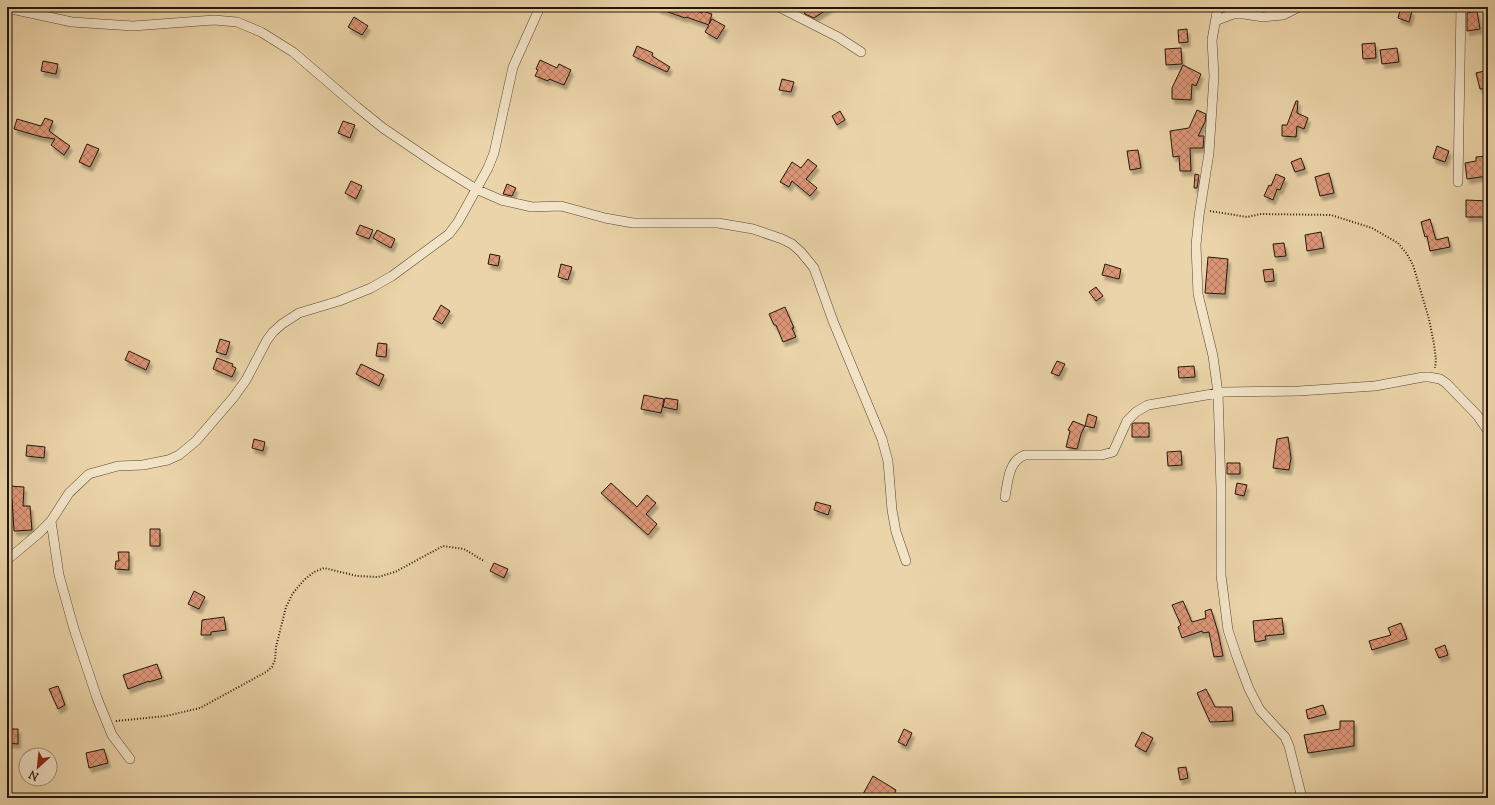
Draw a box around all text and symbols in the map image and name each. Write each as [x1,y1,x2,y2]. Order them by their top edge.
north arrow [18,747,58,787]
text: N [26,766,42,785]

